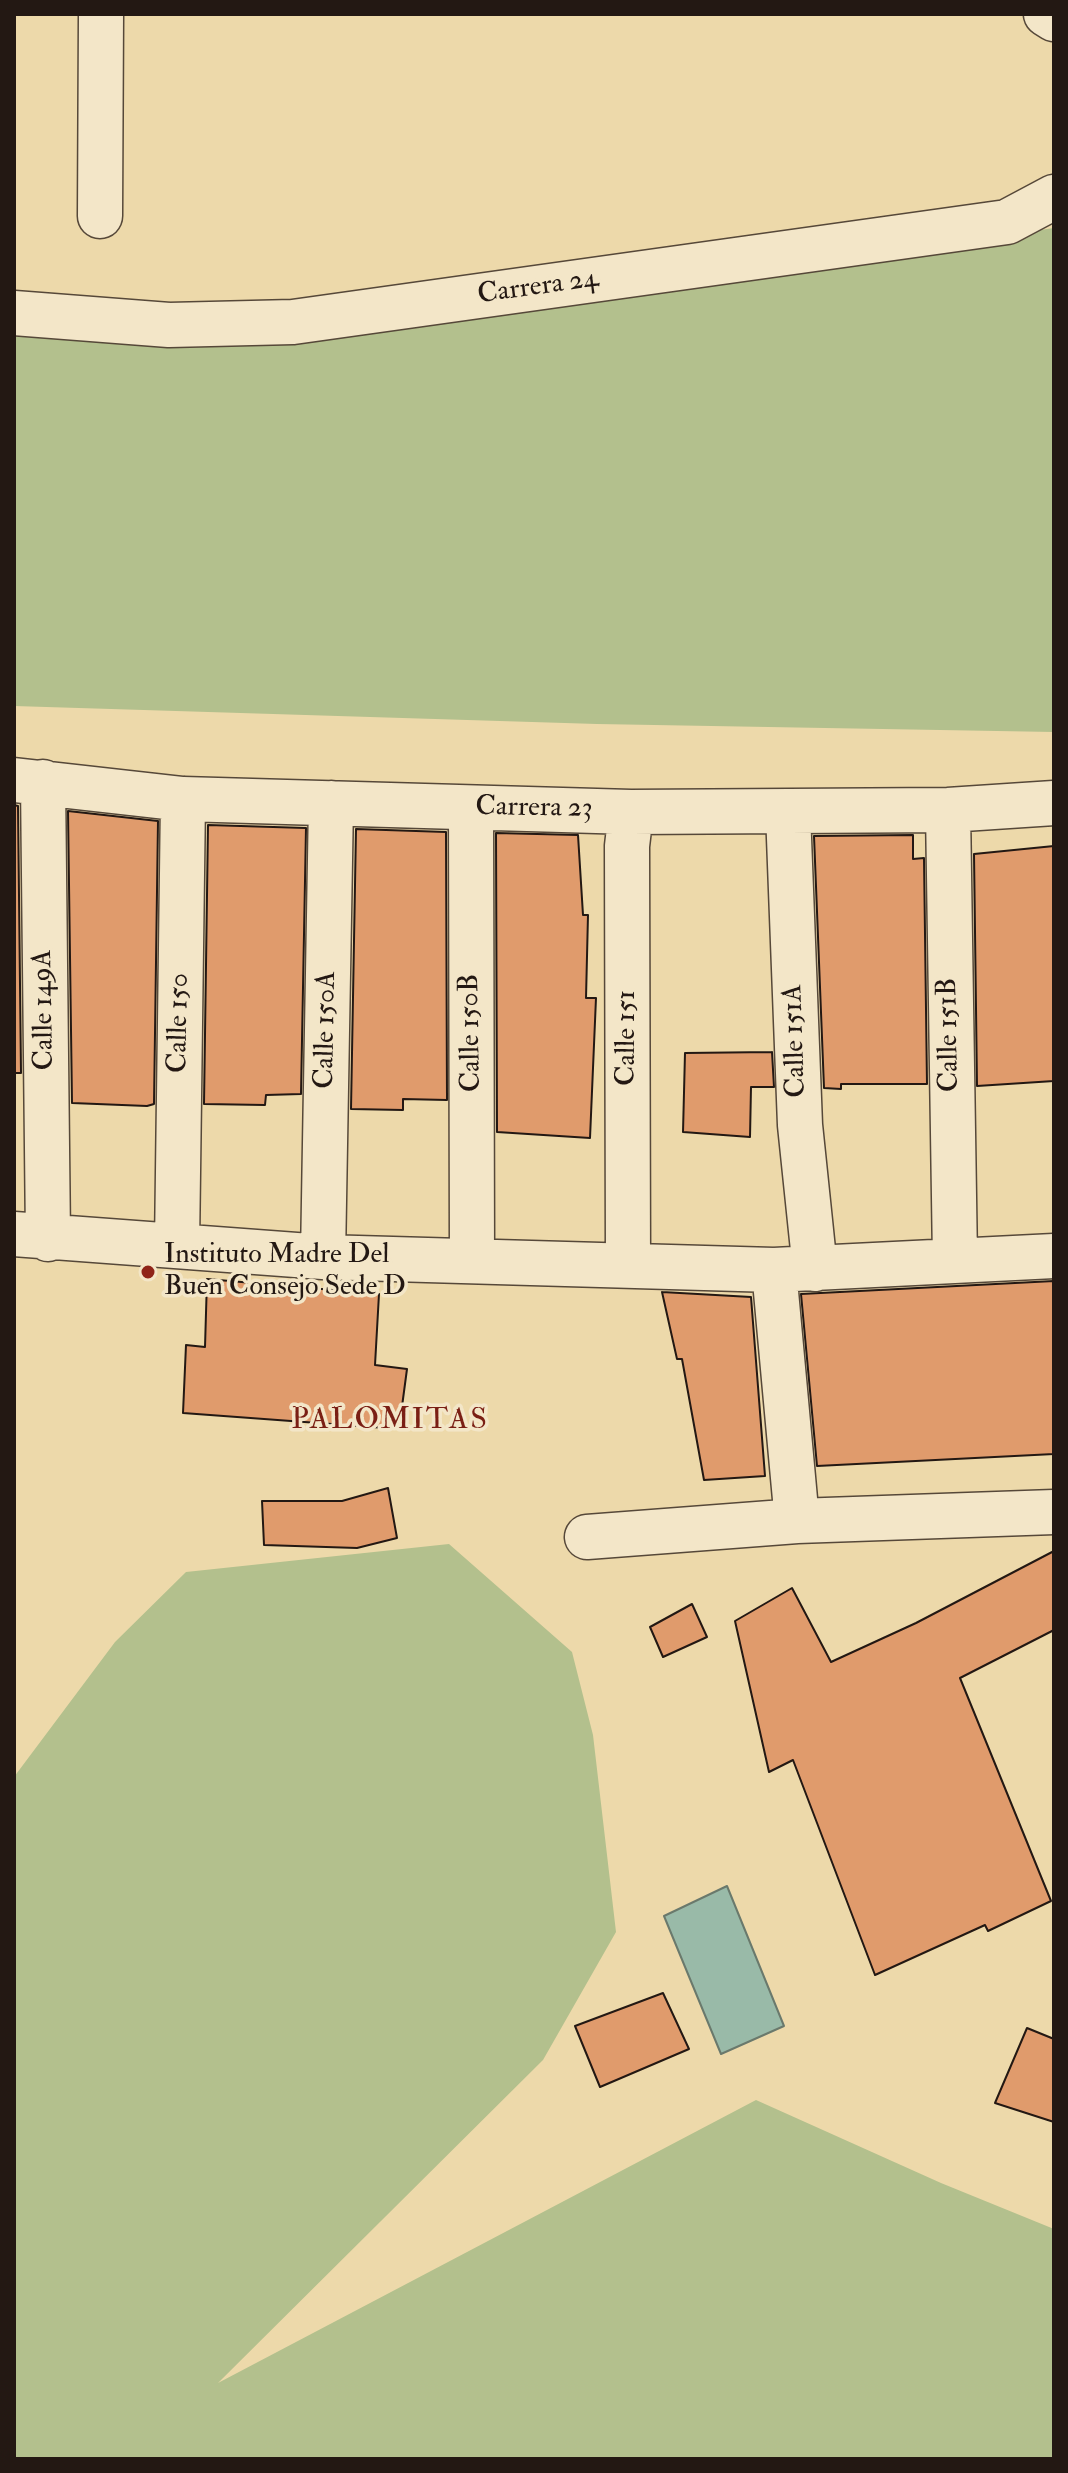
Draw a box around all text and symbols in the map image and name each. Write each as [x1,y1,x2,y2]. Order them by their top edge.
street label: Carrera 24 [476,263,600,313]
street label: Carrera 23 [475,791,593,827]
street label: Calle 149A [27,949,63,1071]
street label: Calle 150A [309,971,345,1089]
street label: Calle 150 [162,973,198,1073]
street label: Calle 150B [454,974,490,1092]
street label: Calle 151B [932,978,968,1092]
street label: Calle 151A [777,984,815,1098]
street label: Calle 151 [611,990,645,1086]
place label: Instituto Madre Del Buen Consejo Sede D [164,1239,406,1305]
marker: Instituto Madre Del Buen Consejo Sede D [139,1263,157,1281]
district label: PALOMITAS [291,1404,489,1440]

